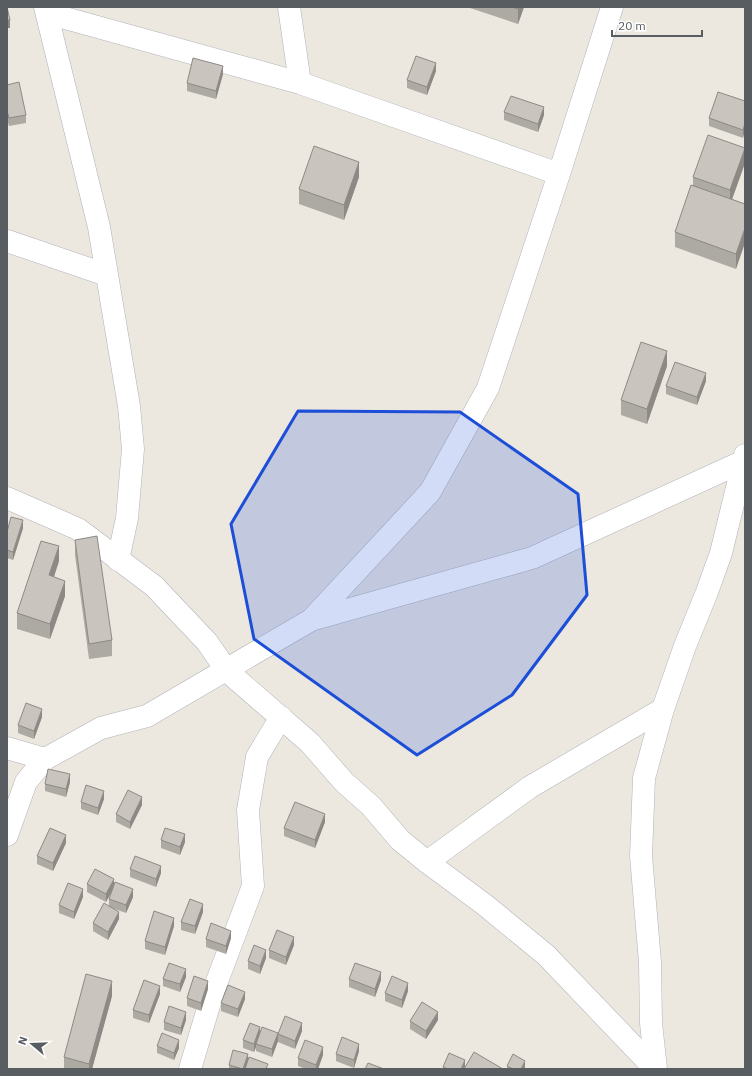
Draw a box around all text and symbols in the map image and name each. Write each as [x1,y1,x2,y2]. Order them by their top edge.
scale bar [612,12,702,38]
text: 20 m [618,18,646,33]
north arrow [12,1024,52,1064]
text: N [15,1035,30,1047]

